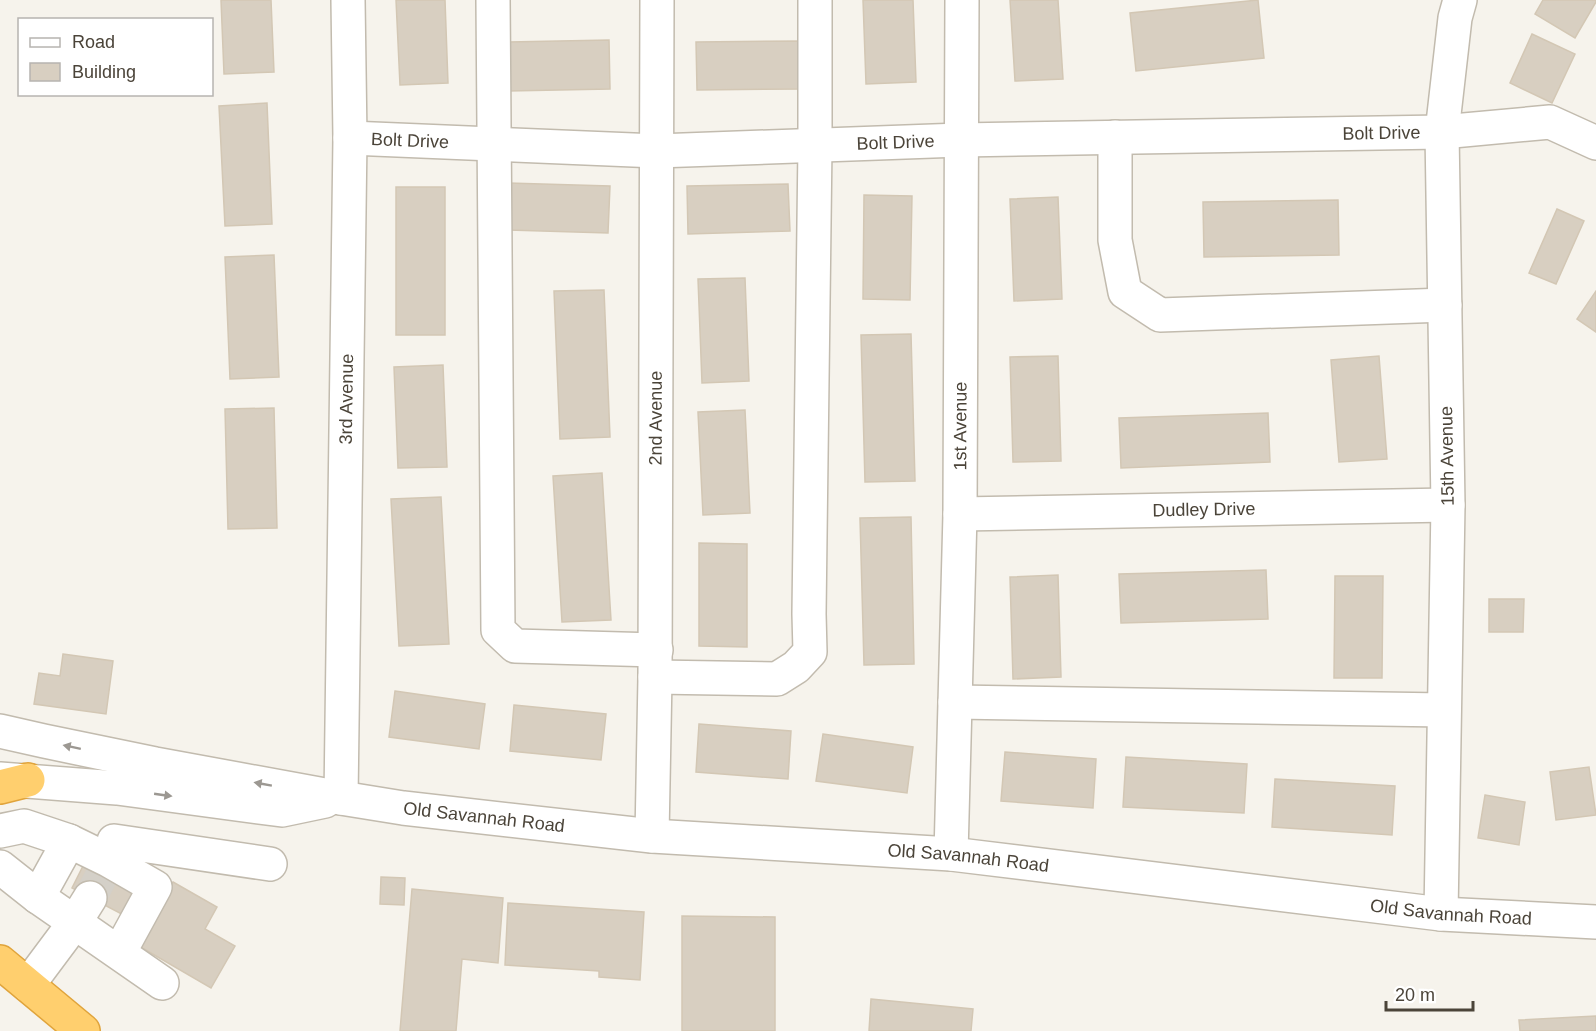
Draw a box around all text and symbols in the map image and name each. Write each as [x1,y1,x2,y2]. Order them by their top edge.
legend [18,18,213,96]
text: Road [72,32,115,52]
text: Building [72,62,136,82]
street label: Bolt Drive [1342,122,1421,144]
street label: Bolt Drive [371,129,449,152]
street label: Bolt Drive [856,131,935,154]
street label: 3rd Avenue [336,354,357,445]
street label: 2nd Avenue [646,371,666,465]
street label: 1st Avenue [950,382,971,471]
street label: 15th Avenue [1436,406,1458,506]
street label: Dudley Drive [1152,499,1256,520]
one-way arrow [62,742,81,751]
one-way arrow [254,779,273,788]
one-way arrow [153,790,172,799]
street label: Old Savannah Road [402,798,566,836]
street label: Old Savannah Road [887,840,1050,876]
street label: Old Savannah Road [1369,895,1532,929]
scale bar [1386,974,1473,1012]
text: 20 m [1395,985,1435,1005]

